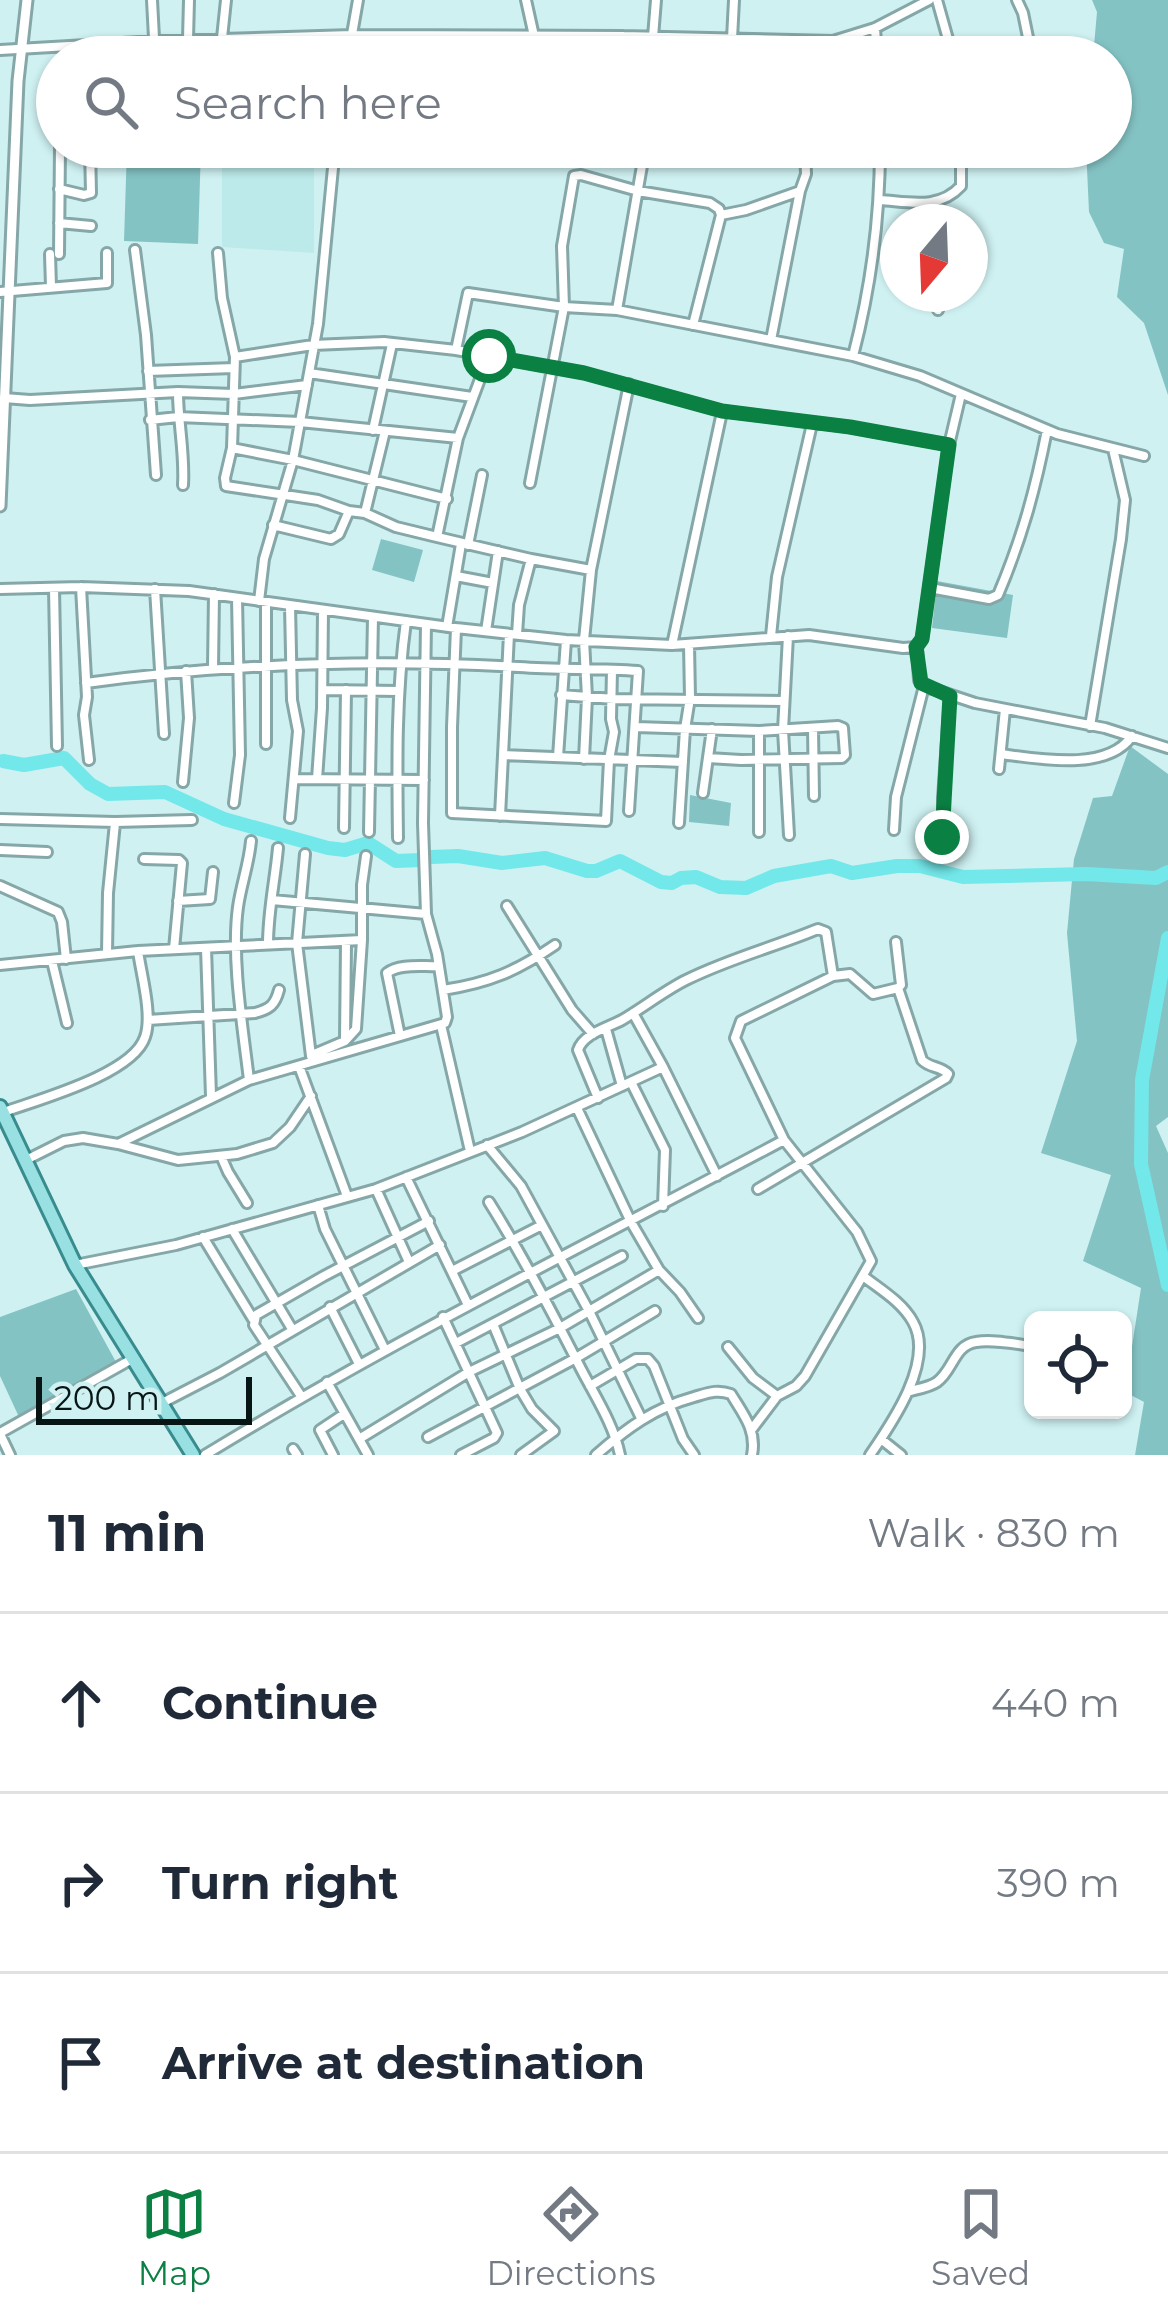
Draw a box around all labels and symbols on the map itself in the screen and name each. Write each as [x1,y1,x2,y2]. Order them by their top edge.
north arrow [880,204,988,312]
route start [462,329,516,383]
route end [915,810,969,864]
scale bar [36,1371,252,1424]

